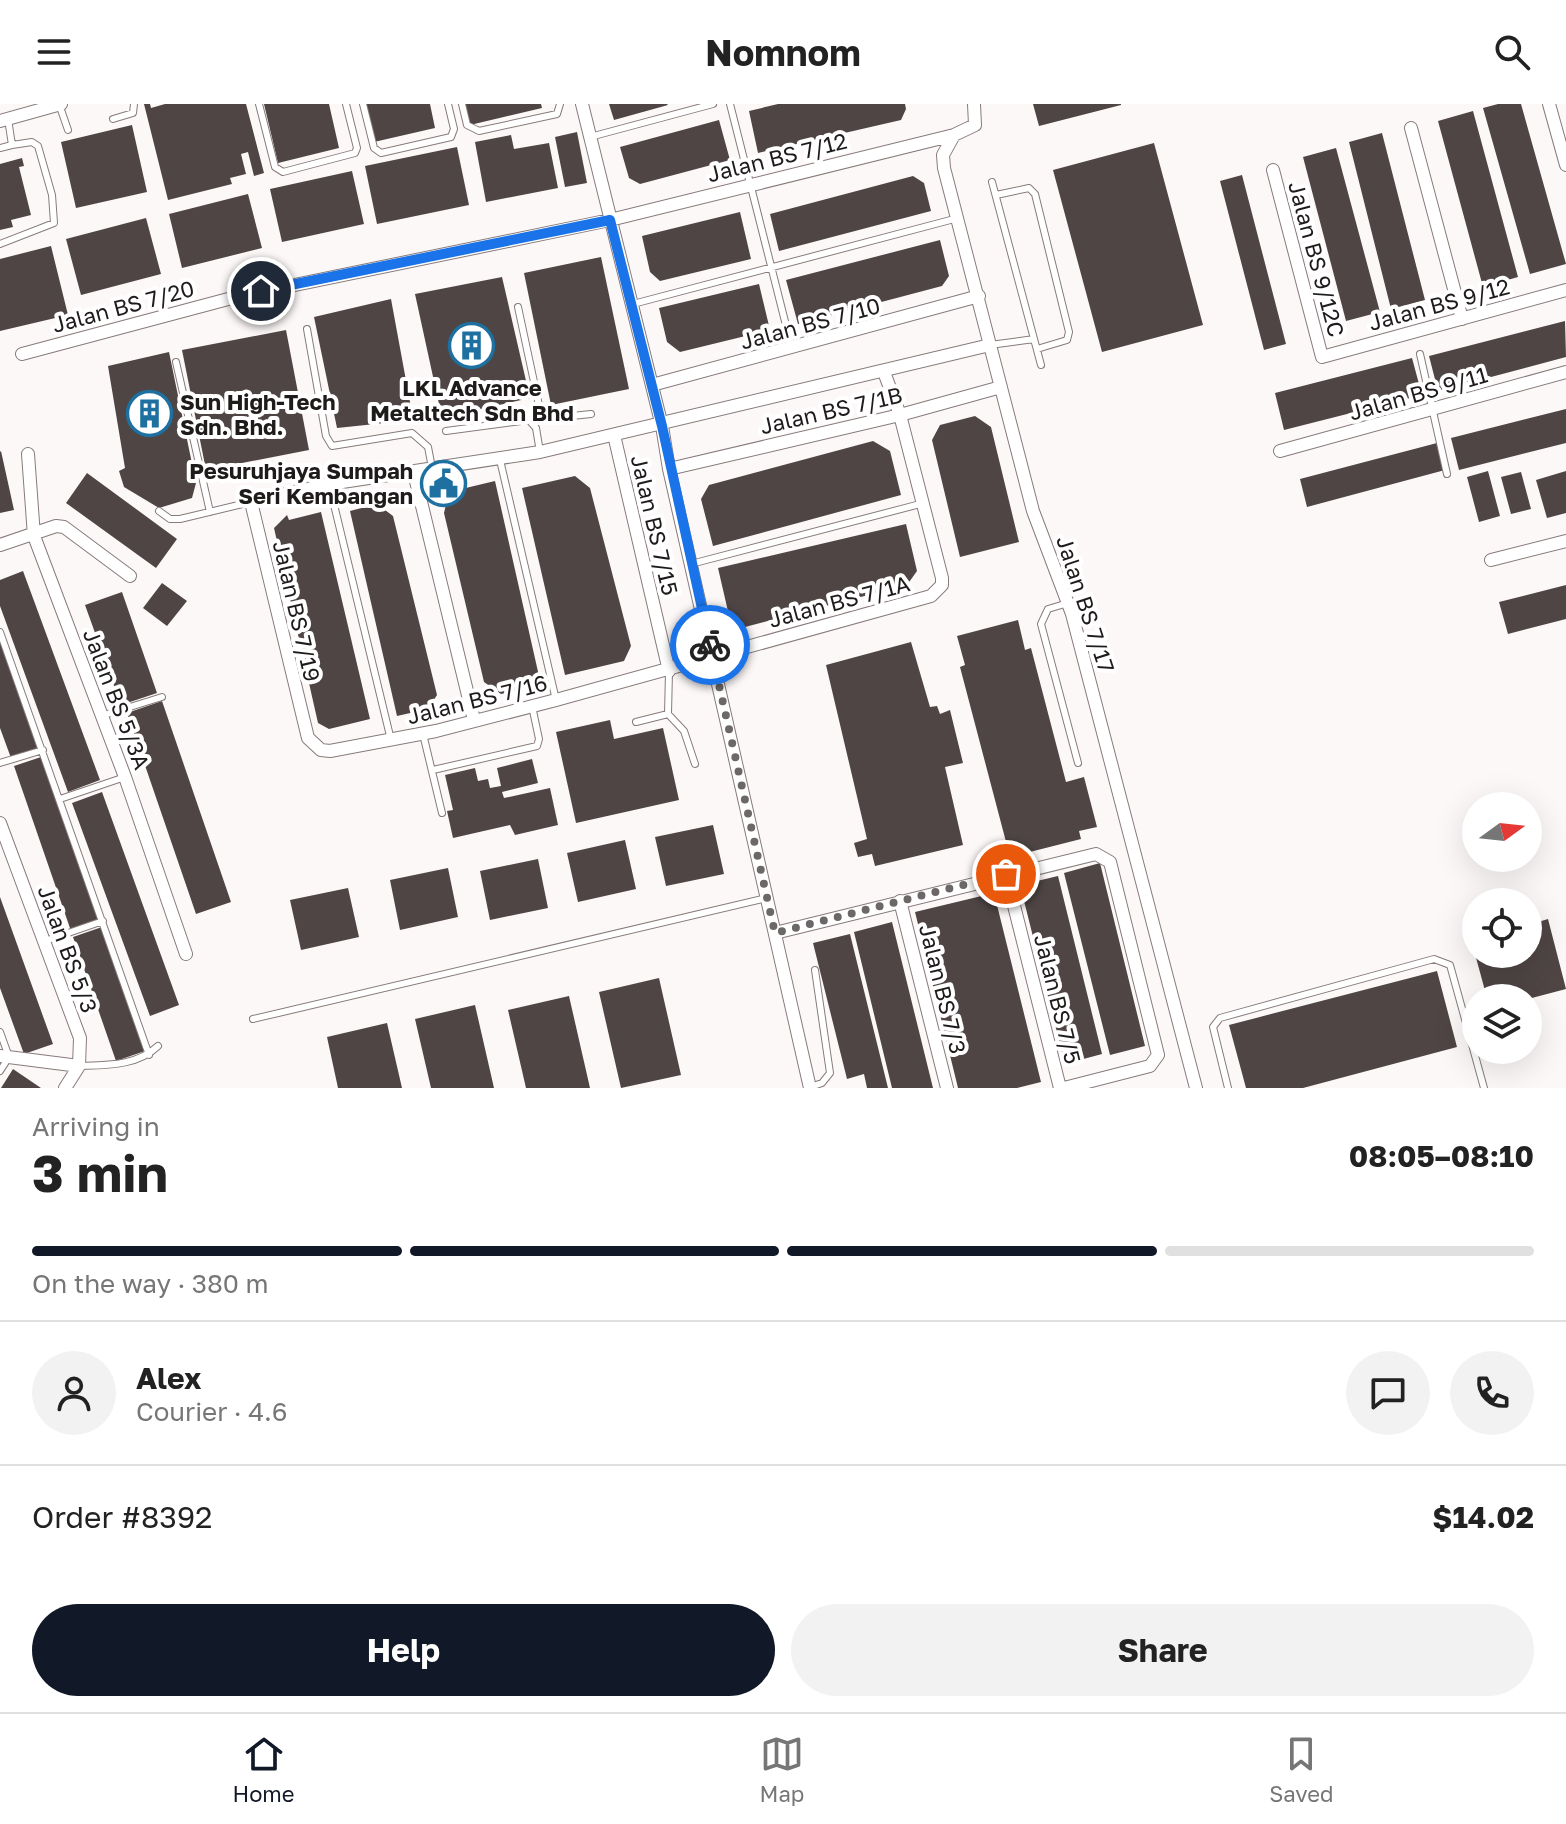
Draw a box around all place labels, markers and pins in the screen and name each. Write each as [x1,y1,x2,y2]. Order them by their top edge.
pin [227,257,295,325]
building icon: LKL Advance Metaltech Sdn Bhd [448,322,496,370]
place label: LKL Advance Metaltech Sdn Bhd [370,374,574,426]
place label: Sun High-Tech Sdn. Bhd. [180,388,336,440]
building icon: Sun High-Tech Sdn. Bhd. [125,390,173,438]
place label: Pesuruhjaya Sumpah Seri Kembangan [189,457,413,509]
public building icon: Pesuruhjaya Sumpah Seri Kembangan [420,459,468,507]
pin [972,840,1040,908]

